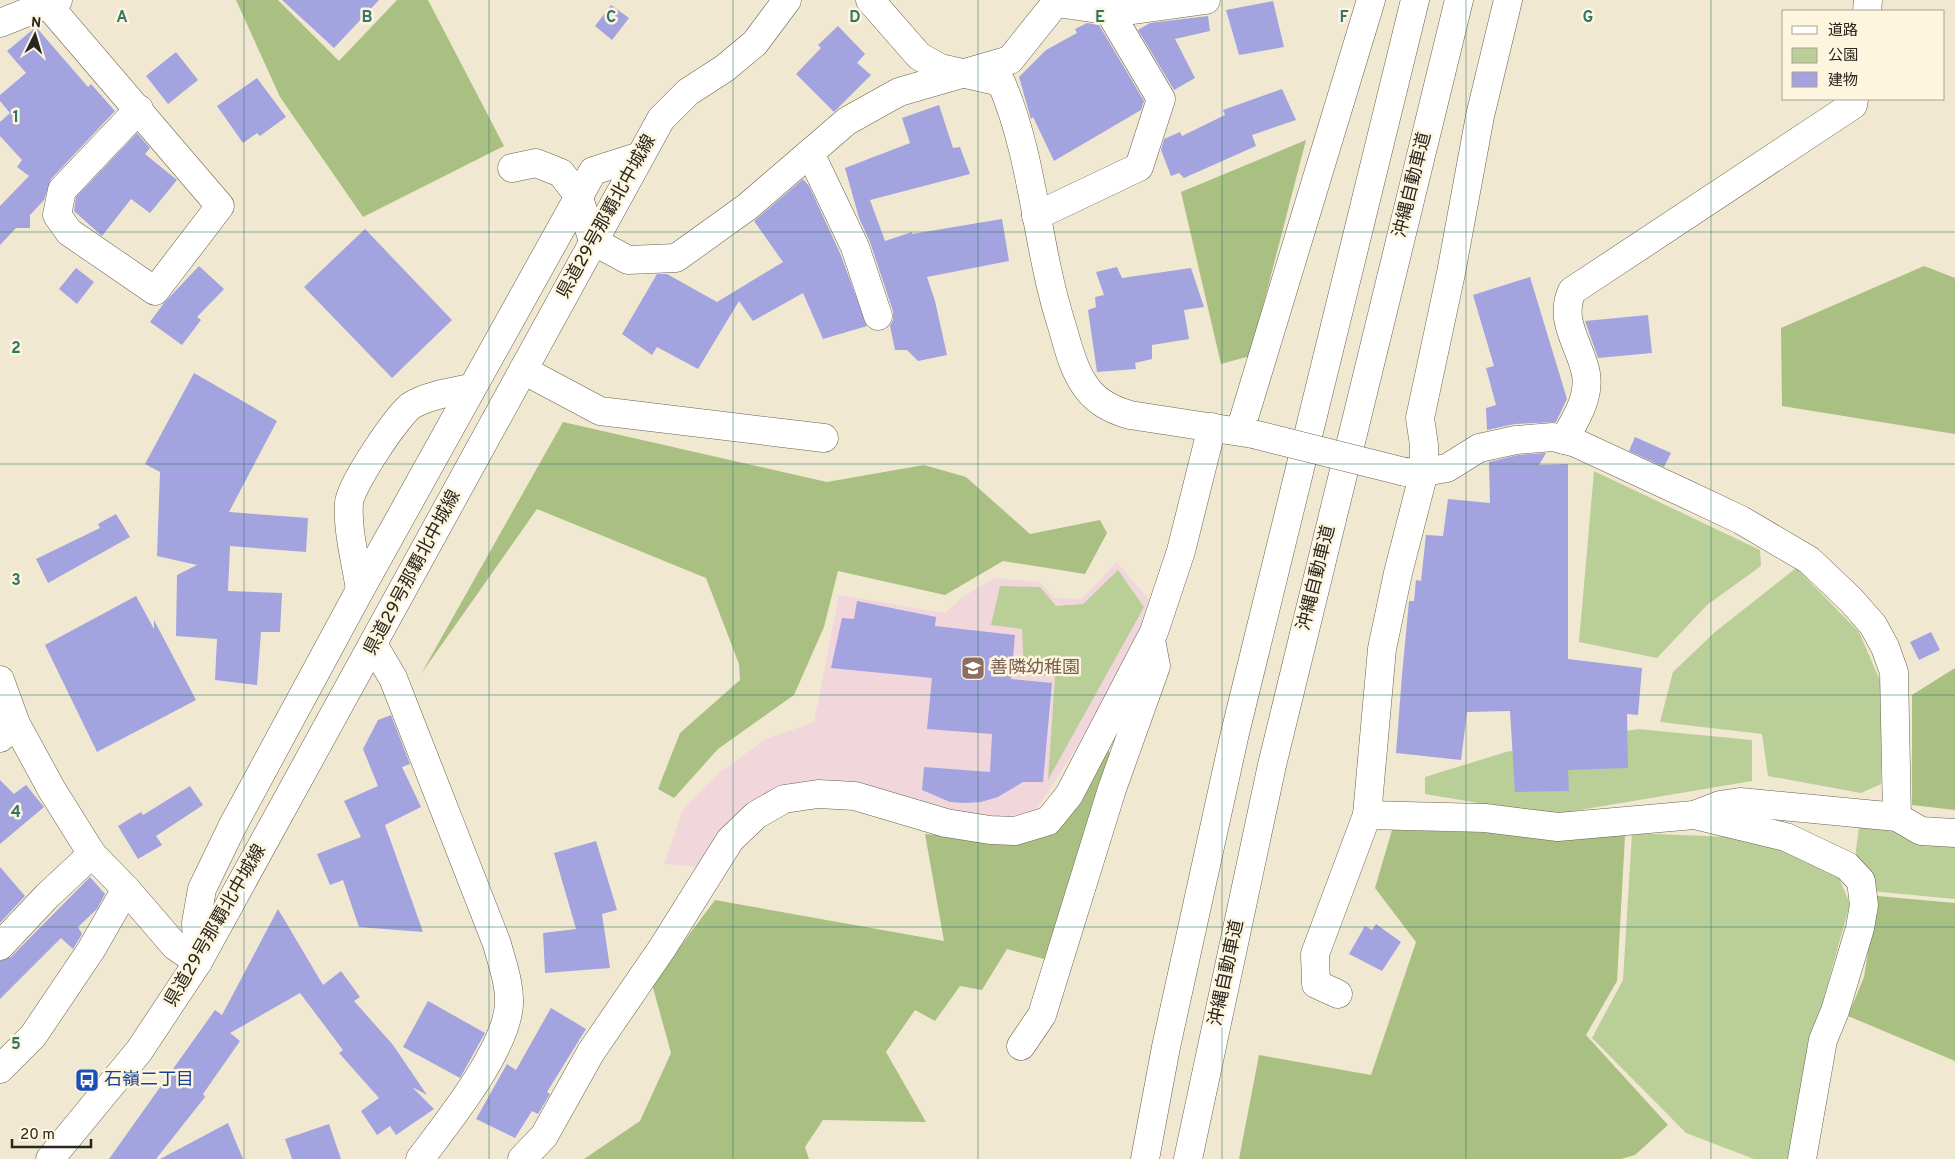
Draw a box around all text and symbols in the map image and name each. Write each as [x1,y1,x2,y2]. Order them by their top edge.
text: A [116,8,128,28]
text: B [361,8,373,28]
text: C [606,8,616,28]
text: D [849,8,861,28]
text: E [1095,8,1105,28]
text: F [1339,8,1349,28]
text: G [1583,8,1593,28]
north arrow [10,10,60,60]
legend [1782,10,1945,100]
text: N [30,15,42,32]
text: 道路 [1828,22,1858,41]
text: 公園 [1828,47,1858,66]
text: 建物 [1828,72,1858,91]
text: 1 [13,108,19,128]
street label: 沖縄自動車道 [1389,130,1437,240]
street label: 県道29号那覇北中城線 [552,131,662,303]
text: 2 [11,339,21,359]
street label: 県道29号那覇北中城線 [360,486,466,660]
street label: 沖縄自動車道 [1293,523,1341,633]
text: 3 [11,571,21,591]
school or university icon: 善隣幼稚園 [960,655,986,681]
place label: 善隣幼稚園 [990,657,1080,680]
text: 4 [11,803,21,823]
street label: 県道29号那覇北中城線 [160,841,272,1011]
street label: 沖縄自動車道 [1205,918,1249,1028]
text: 5 [11,1035,21,1055]
bus stop icon: 石嶺二丁目 [74,1067,100,1093]
place label: 石嶺二丁目 [104,1069,194,1092]
scale bar [12,1116,91,1148]
text: 20 m [20,1126,55,1145]

